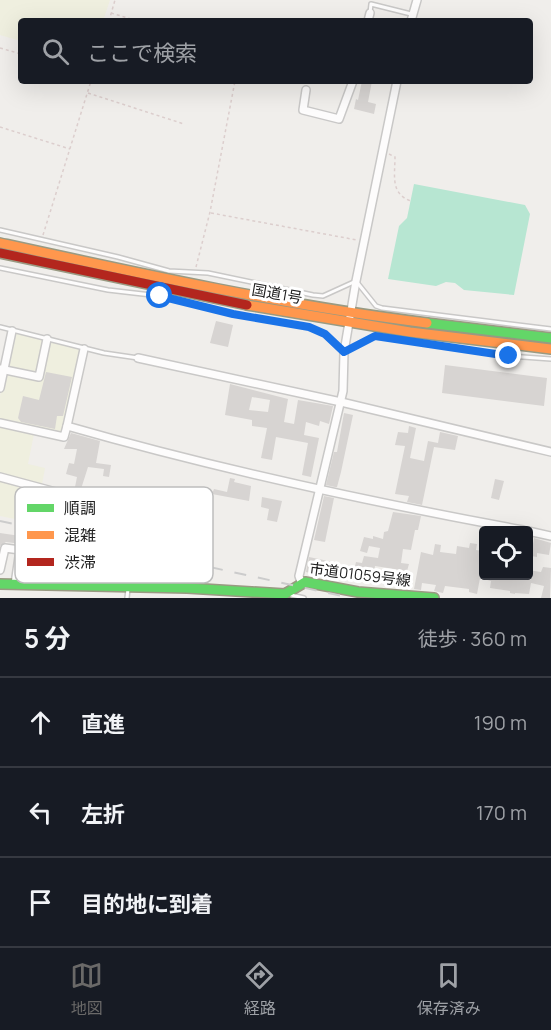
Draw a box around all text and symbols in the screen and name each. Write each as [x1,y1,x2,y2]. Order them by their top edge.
search box [18,18,533,84]
icon: search [39,35,72,68]
text: ここで検索 [87,38,197,68]
street label: 国道1号 [250,279,304,308]
route start [146,282,172,308]
route end [495,342,521,368]
legend [15,487,213,583]
text: 順調 [64,497,96,519]
text: 混雑 [64,524,96,546]
map controls [479,526,533,580]
button: locate [479,526,533,580]
text: 渋滞 [64,551,96,573]
street label: 市道01059号線 [308,558,412,591]
text: 5 分 [24,620,70,656]
text: 徒歩 · 360 m [418,625,527,652]
icon: ahead [24,706,57,739]
text: 直進 [81,709,125,739]
text: 190 m [474,709,527,736]
icon: left [24,796,57,829]
text: 左折 [81,799,125,829]
text: 170 m [476,799,527,826]
icon: arrive [24,886,57,919]
text: 目的地に到着 [81,889,213,919]
tab: 地図 [70,959,103,1019]
tab: 経路 [243,959,276,1019]
tab: 保存済み [417,959,481,1019]

